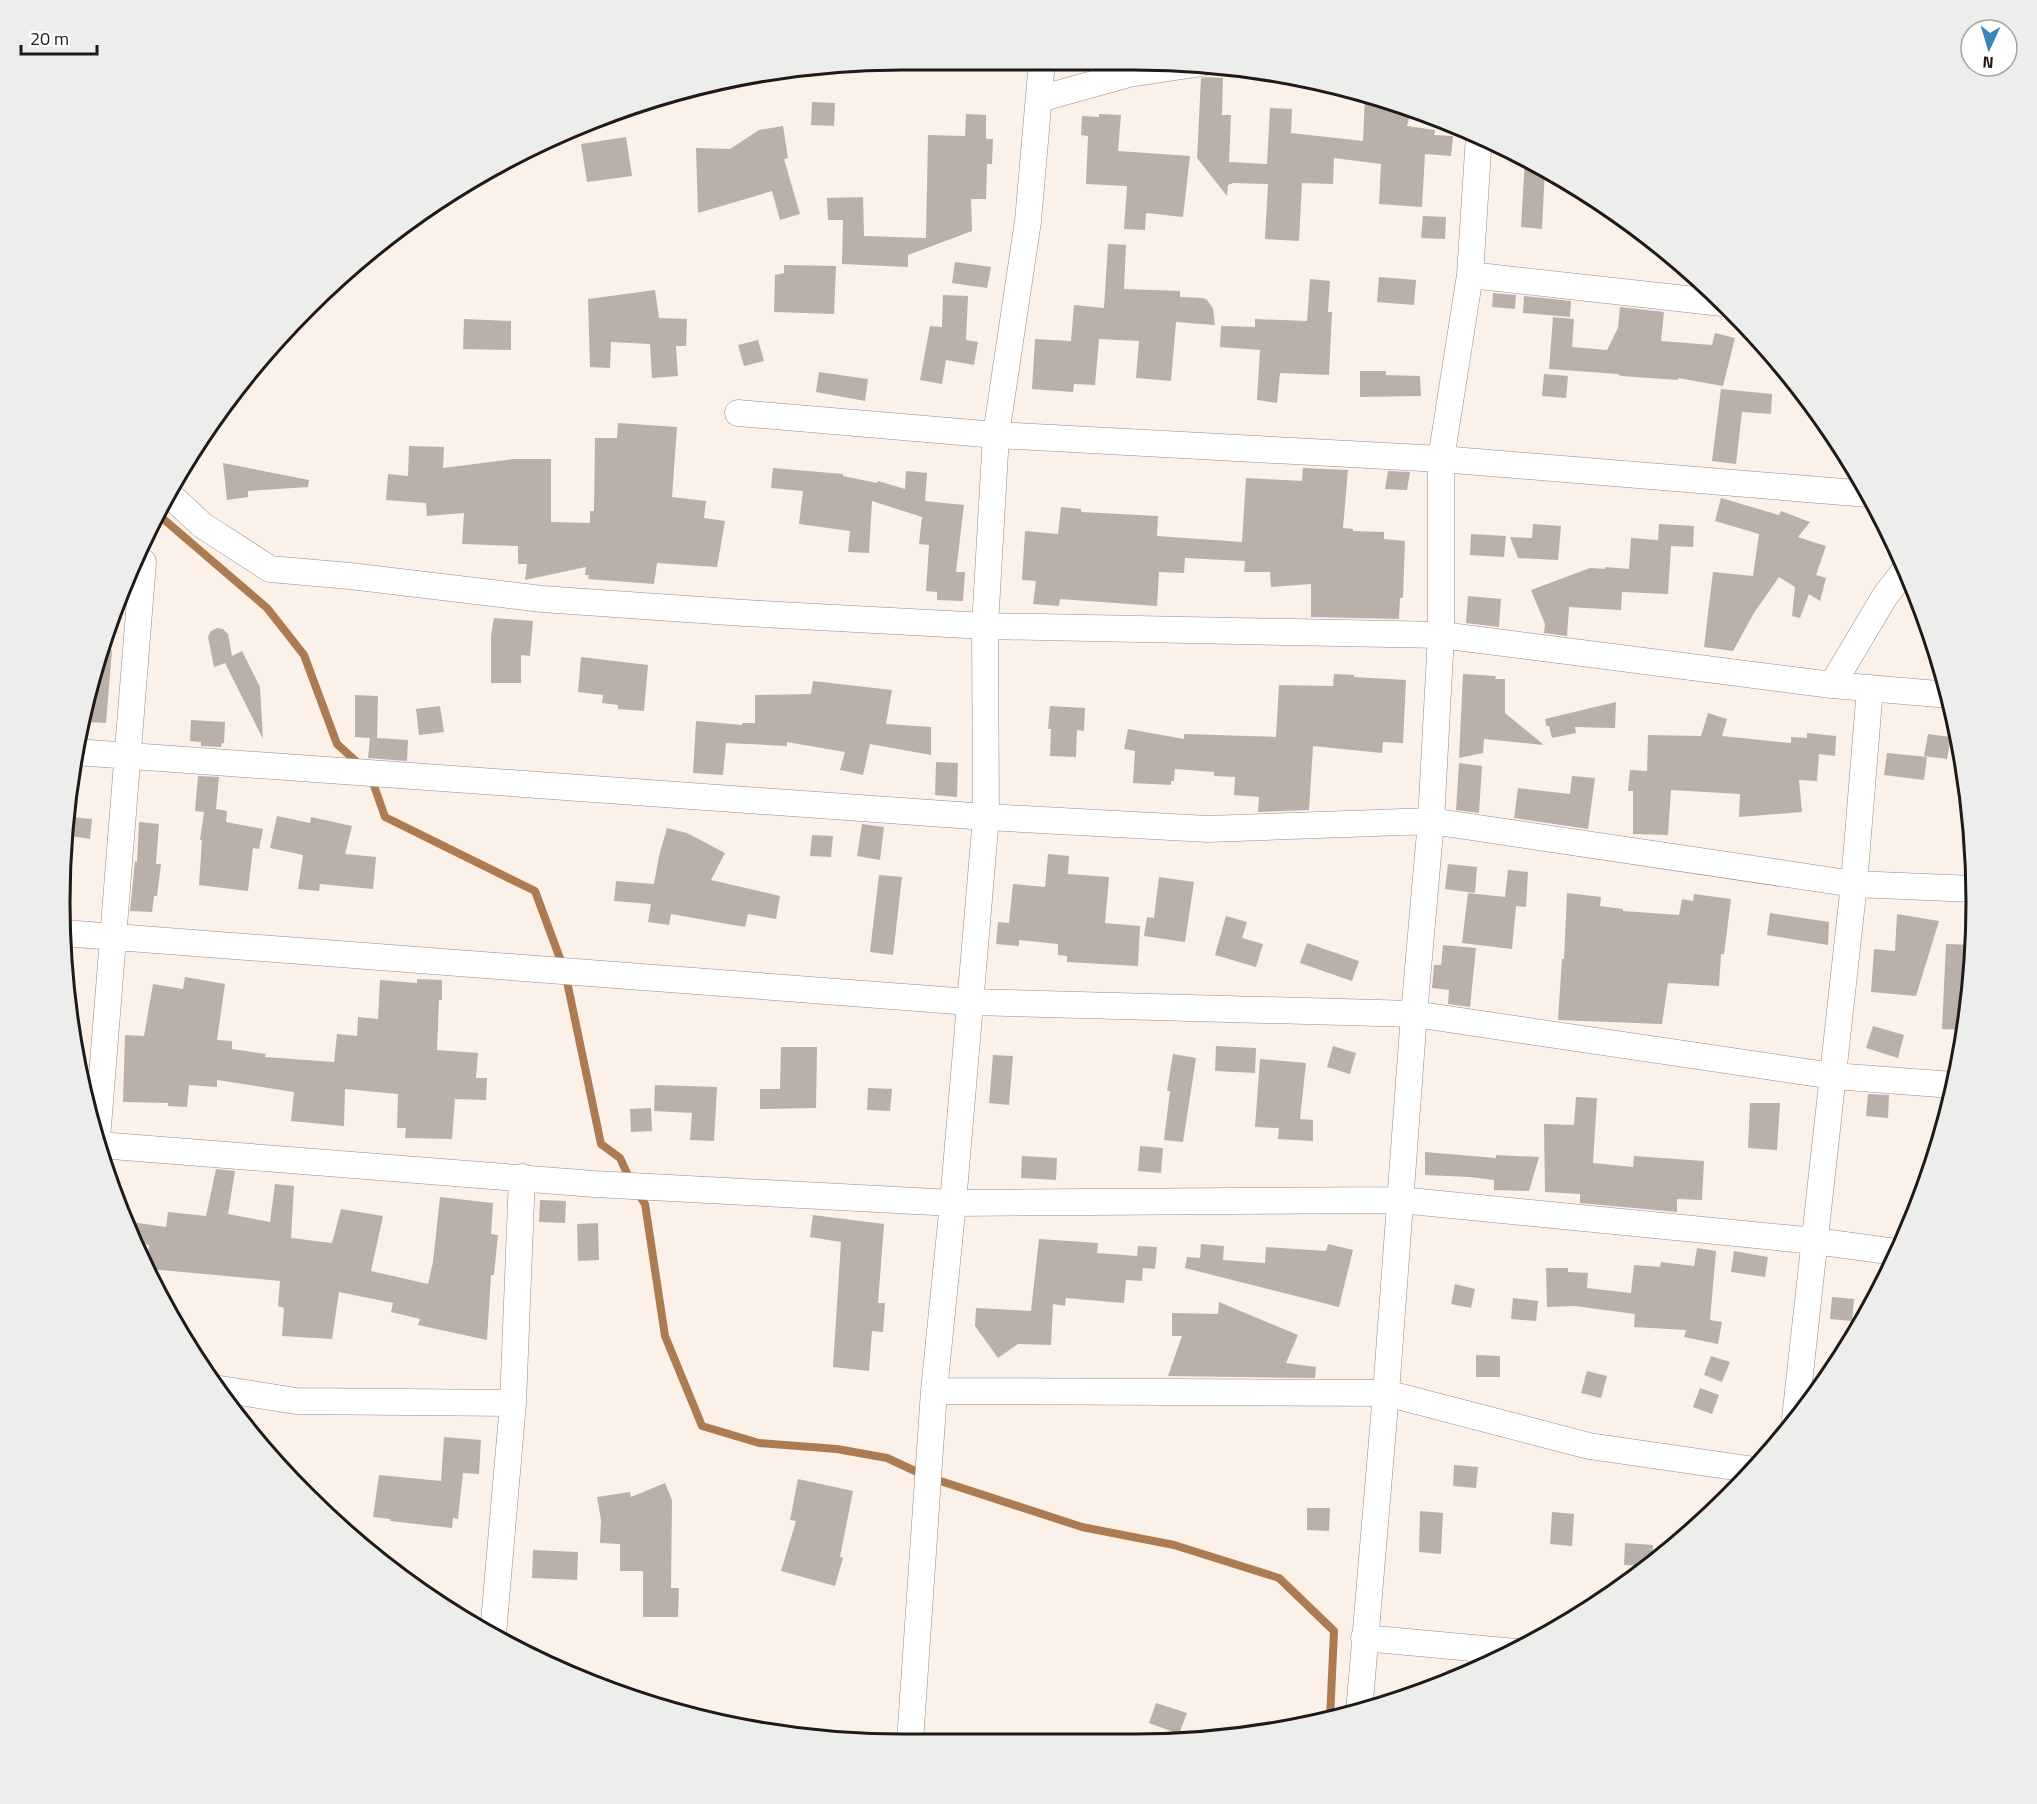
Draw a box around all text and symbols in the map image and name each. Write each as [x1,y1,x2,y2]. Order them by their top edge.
scale bar [21,18,98,56]
north arrow [1959,18,2019,78]
text: 20 m [30,25,69,52]
text: N [1982,51,1994,75]

